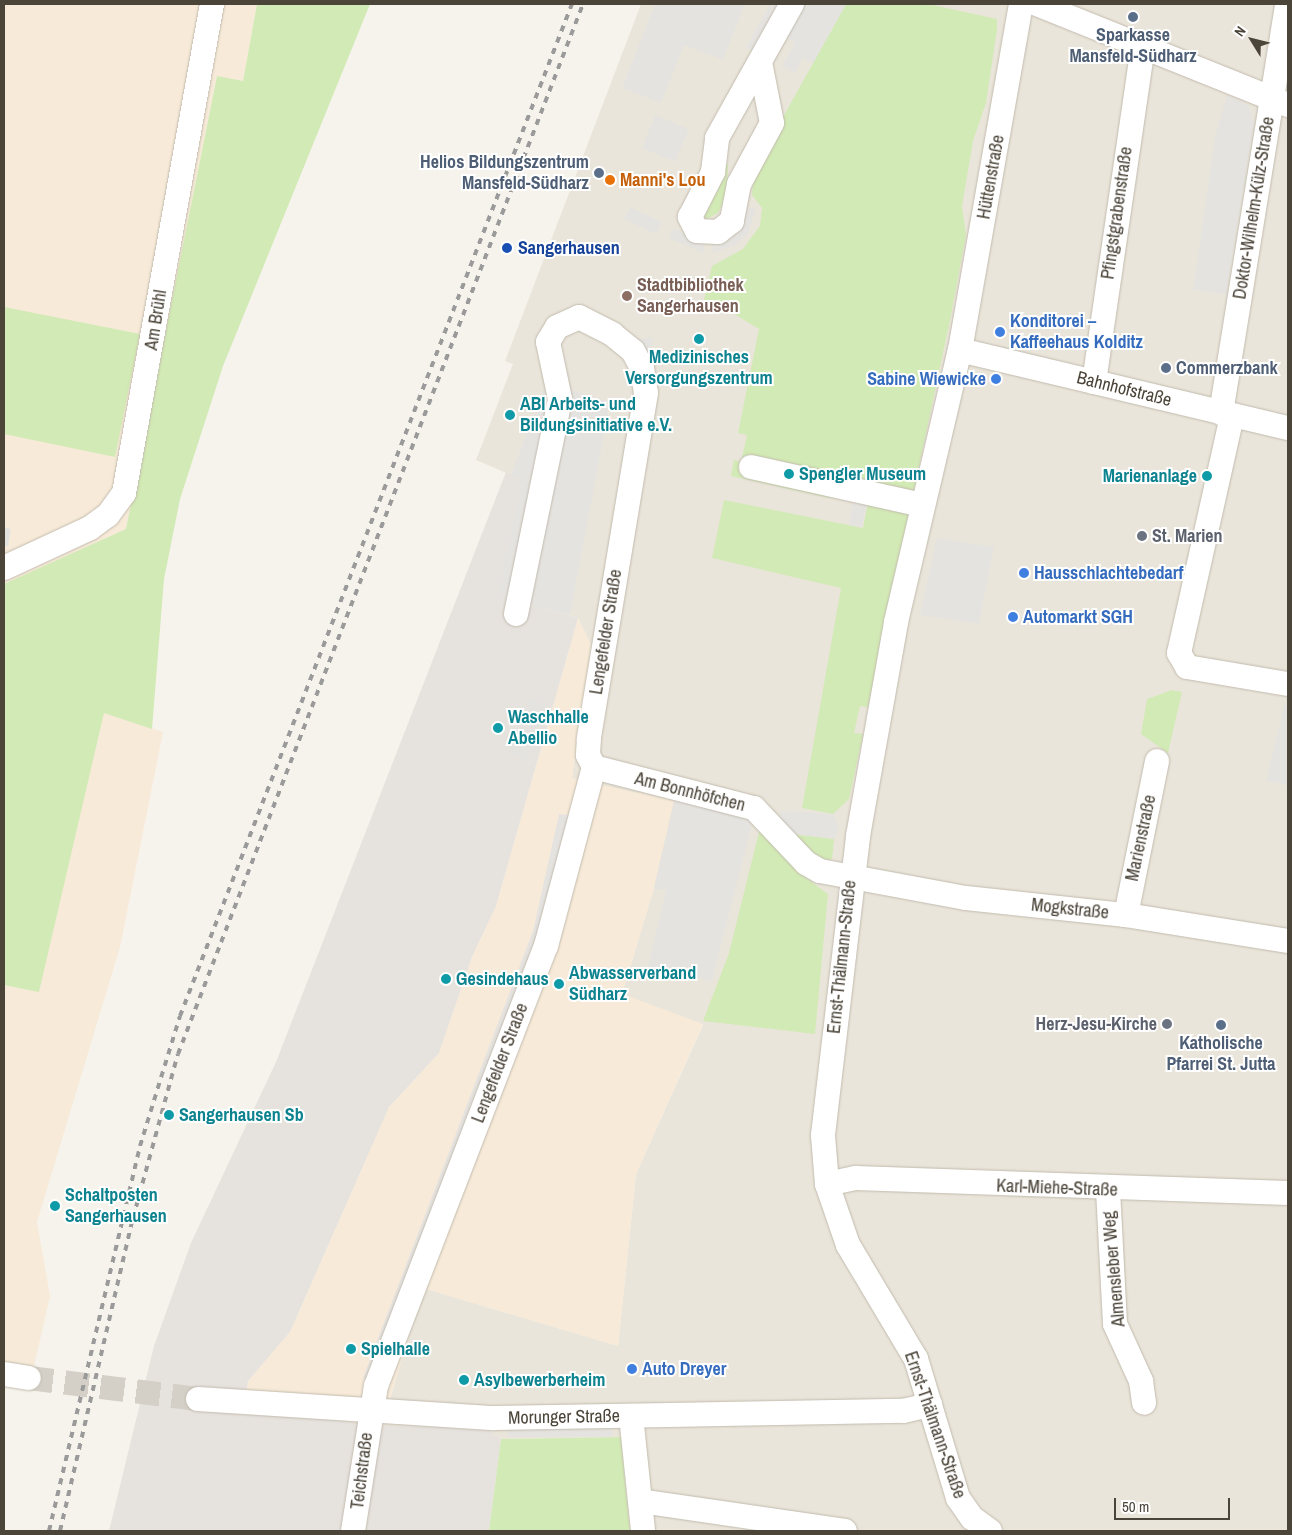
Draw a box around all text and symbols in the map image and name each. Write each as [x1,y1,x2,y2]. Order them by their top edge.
marker: Sparkasse Mansfeld-Südharz [1127,11,1139,23]
north arrow [1227,15,1277,65]
text: N [1230,23,1250,40]
place label: Sparkasse Mansfeld-Südharz [1069,25,1197,68]
street label: Doktor-Wilhelm-Külz-Straße [1229,115,1279,301]
street label: Hüttenstraße [973,133,1009,221]
street label: Pfingstgrabenstraße [1097,145,1137,281]
place label: Helios Bildungszentrum Mansfeld-Südharz [420,152,589,194]
marker: Helios Bildungszentrum Mansfeld-Südharz [593,167,605,179]
place label: Manni's Lou [620,169,706,191]
marker: Manni's Lou [604,174,616,186]
place label: Sangerhausen [518,237,620,259]
marker: Sangerhausen [500,241,514,255]
place label: Stadtbibliothek Sangerhausen [637,275,744,318]
street label: Am Brühl [141,288,171,352]
marker: Stadtbibliothek Sangerhausen [621,290,633,302]
place label: Konditorei – Kaffeehaus Kolditz [1010,311,1143,354]
marker: Konditorei – Kaffeehaus Kolditz [994,326,1006,338]
marker: Medizinisches Versorgungszentrum [693,333,705,345]
place label: Medizinisches Versorgungszentrum [625,347,773,389]
place label: Commerzbank [1176,357,1278,379]
marker: Commerzbank [1160,362,1172,374]
street label: Bahnhofstraße [1074,367,1174,411]
place label: Sabine Wiewicke [867,368,986,390]
marker: Sabine Wiewicke [990,373,1002,385]
place label: ABI Arbeits- und Bildungsinitiative e.V. [520,394,672,436]
marker: ABI Arbeits- und Bildungsinitiative e.V. [504,409,516,421]
place label: Spengler Museum [799,463,926,485]
place label: Marienanlage [1103,465,1197,487]
marker: Spengler Museum [783,468,795,480]
marker: Marienanlage [1201,470,1213,482]
place label: St. Marien [1152,525,1223,547]
marker: St. Marien [1136,530,1148,542]
place label: Hausschlachtebedarf [1034,562,1183,584]
marker: Hausschlachtebedarf [1018,567,1030,579]
street label: Lengefelder Straße [585,568,627,696]
place label: Automarkt SGH [1023,606,1133,628]
marker: Automarkt SGH [1007,611,1019,623]
place label: Waschhalle Abellio [508,707,589,750]
marker: Waschhalle Abellio [492,722,504,734]
street label: Am Bonnhöfchen [632,768,748,816]
street label: Marienstraße [1121,793,1161,883]
street label: Ernst-Thälmann-Straße [823,879,861,1035]
street label: Mogkstraße [1030,894,1110,924]
place label: Abwasserverband Südharz [569,963,696,1006]
place label: Gesindehaus [456,968,549,990]
marker: Gesindehaus [440,973,452,985]
marker: Abwasserverband Südharz [553,978,565,990]
street label: Lengefelder Straße [467,1000,533,1126]
place label: Herz-Jesu-Kirche [1036,1013,1157,1035]
marker: Herz-Jesu-Kirche [1161,1018,1173,1030]
marker: Katholische Pfarrei St. Jutta [1215,1019,1227,1031]
place label: Katholische Pfarrei St. Jutta [1166,1033,1276,1076]
place label: Sangerhausen Sb [179,1104,304,1126]
marker: Sangerhausen Sb [163,1109,175,1121]
street label: Karl-Miehe-Straße [996,1175,1118,1201]
place label: Schaltposten Sangerhausen [65,1185,167,1228]
marker: Schaltposten Sangerhausen [49,1200,61,1212]
street label: Almensleber Weg [1098,1210,1130,1328]
place label: Spielhalle [361,1338,430,1360]
marker: Spielhalle [345,1343,357,1355]
street label: Ernst-Thälmann-Straße [900,1349,970,1501]
place label: Auto Dreyer [642,1358,726,1380]
marker: Auto Dreyer [626,1363,638,1375]
place label: Asylbewerberheim [474,1369,605,1391]
marker: Asylbewerberheim [458,1374,470,1386]
street label: Morunger Straße [508,1405,620,1429]
street label: Teichstraße [347,1431,377,1511]
scale bar [1117,1488,1233,1520]
text: 50 m [1122,1496,1149,1517]

